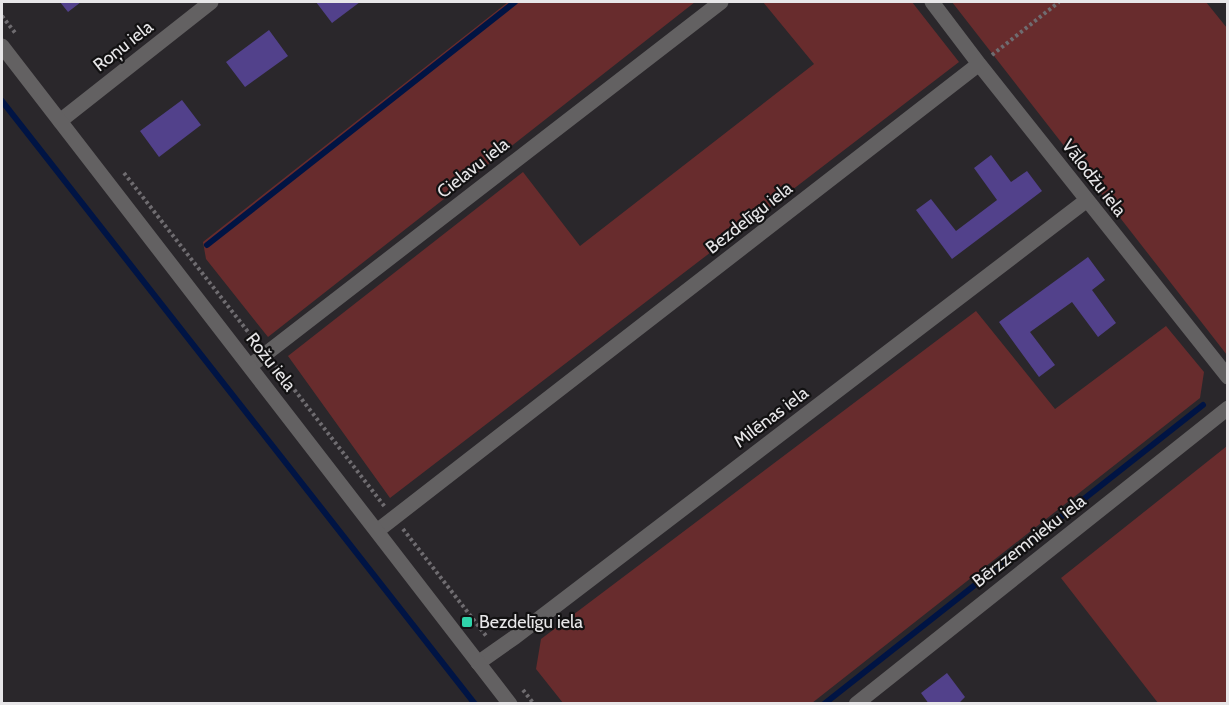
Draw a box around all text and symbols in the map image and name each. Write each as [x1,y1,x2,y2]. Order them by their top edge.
street label: Roņu iela [89,16,158,77]
street label: Cielavu iela [433,133,514,203]
street label: Vālodžu iela [1057,135,1131,221]
street label: Bezdelīgu iela [701,177,797,259]
street label: Rožu iela [241,328,301,396]
street label: Milēnas iela [729,382,813,452]
street label: Bērzzemnieku iela [968,490,1090,592]
place label: Bezdelīgu iela [479,611,583,633]
marker: Bezdelīgu iela [460,615,474,629]

